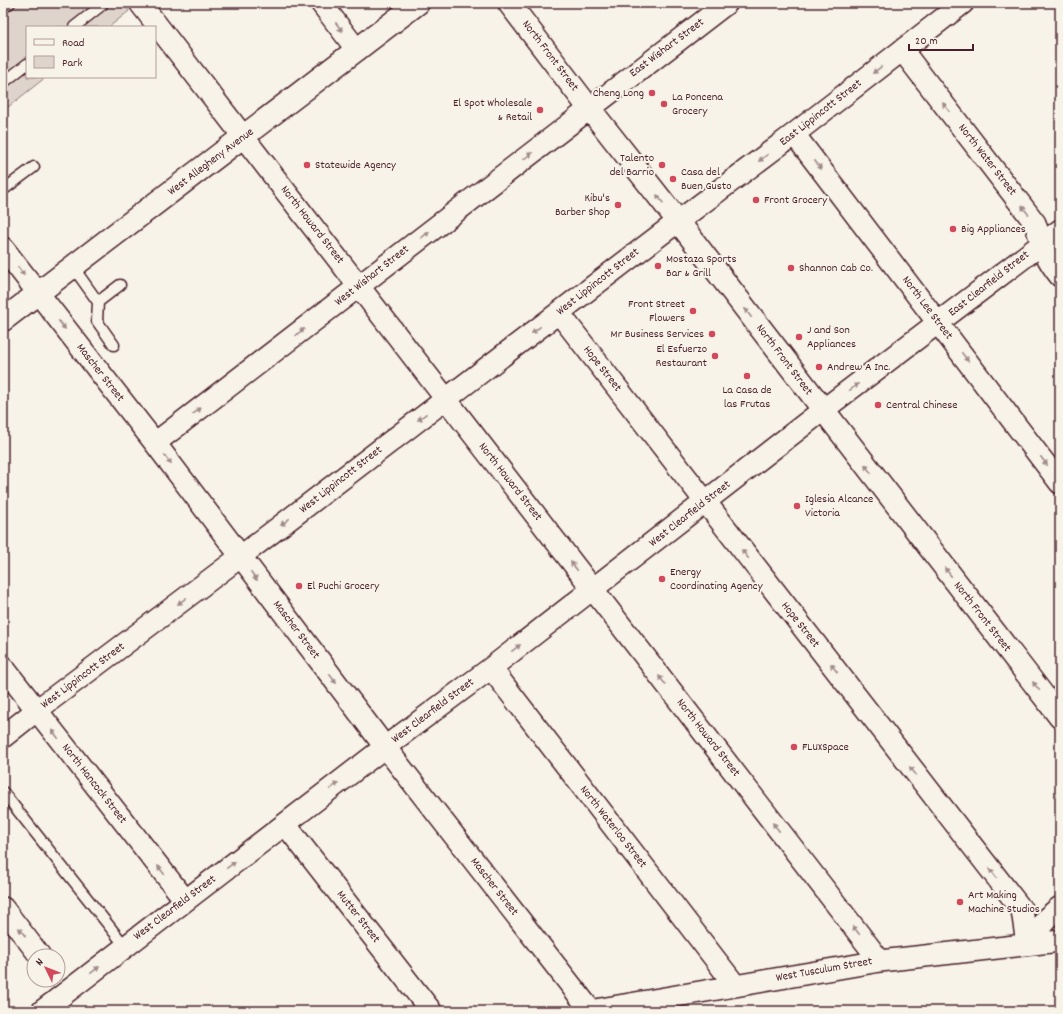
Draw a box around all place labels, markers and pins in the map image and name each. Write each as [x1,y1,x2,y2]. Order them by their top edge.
place label: Cheng Long [593,85,644,102]
marker: Cheng Long [647,88,657,98]
place label: La Poncena Grocery [672,89,723,120]
place label: El Spot Wholesale & Retail [453,95,532,126]
marker: La Poncena Grocery [659,99,669,109]
marker: El Spot Wholesale & Retail [535,105,545,115]
place label: Talento del Barrio [610,150,654,181]
place label: Statewide Agency [315,157,397,174]
marker: Statewide Agency [302,160,312,170]
marker: Talento del Barrio [657,160,667,170]
place label: Casa del Buen Gusto [681,164,731,195]
marker: Casa del Buen Gusto [668,174,678,184]
place label: Kibu's Barber Shop [555,190,610,221]
place label: Front Grocery [764,192,828,209]
marker: Front Grocery [751,195,761,205]
marker: Kibu's Barber Shop [613,200,623,210]
place label: Big Appliances [961,221,1026,238]
marker: Big Appliances [948,224,958,234]
place label: Mostaza Sports Bar & Grill [666,251,737,282]
place label: Shannon Cab Co. [799,260,873,277]
marker: Mostaza Sports Bar & Grill [653,261,663,271]
marker: Shannon Cab Co. [786,263,796,273]
place label: Front Street Flowers [628,296,686,327]
marker: Front Street Flowers [688,306,698,316]
place label: J and Son Appliances [807,322,856,353]
place label: Mr Business Services [611,326,704,343]
marker: Mr Business Services [707,329,717,339]
marker: J and Son Appliances [794,332,804,342]
place label: El Esfuerzo Restaurant [656,341,708,372]
marker: El Esfuerzo Restaurant [710,351,720,361]
place label: Andrew A Inc. [827,359,890,376]
marker: Andrew A Inc. [814,362,824,372]
marker: La Casa de las Frutas [742,371,752,381]
place label: La Casa de las Frutas [722,382,772,413]
place label: Central Chinese [886,397,958,414]
marker: Central Chinese [873,400,883,410]
place label: Iglesia Alcance Victoria [805,491,873,522]
marker: Iglesia Alcance Victoria [792,501,802,511]
place label: Energy Coordinating Agency [670,564,764,595]
marker: Energy Coordinating Agency [657,574,667,584]
place label: El Puchi Grocery [307,578,380,595]
marker: El Puchi Grocery [294,581,304,591]
place label: FLUXSpace [802,739,849,756]
marker: FLUXSpace [789,742,799,752]
place label: Art Making Machine Studios [968,887,1040,918]
marker: Art Making Machine Studios [955,897,965,907]

